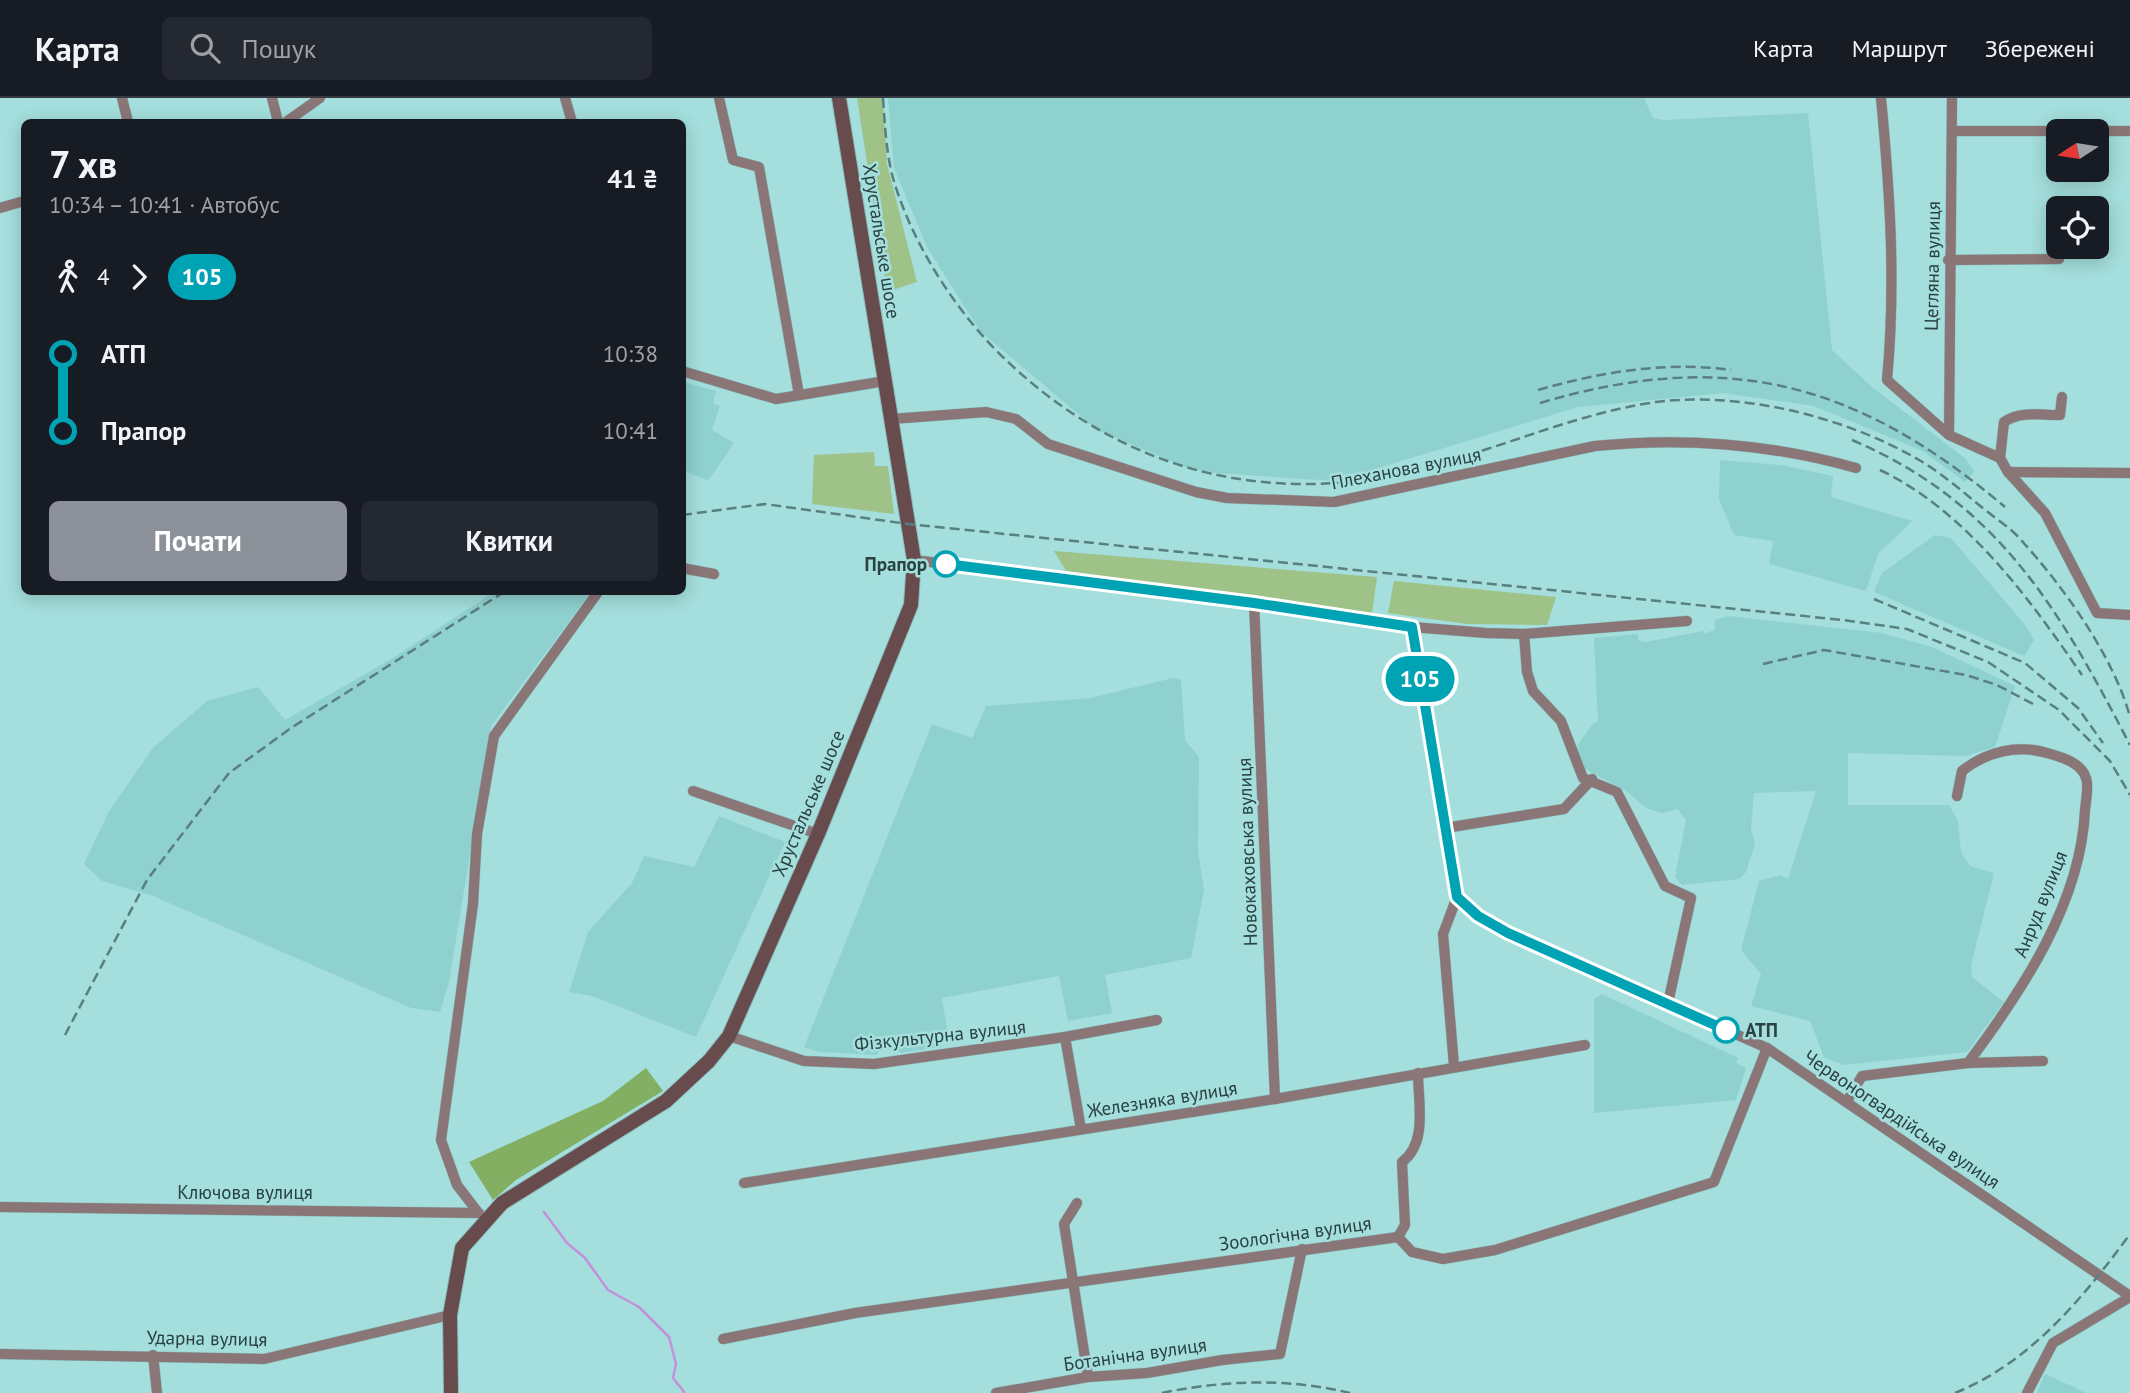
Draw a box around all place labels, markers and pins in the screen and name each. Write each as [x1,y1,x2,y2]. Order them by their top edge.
marker: Прапор [933,551,959,577]
place label: Прапор [865,552,927,576]
marker: АТП [1713,1017,1739,1043]
place label: АТП [1745,1018,1778,1042]

